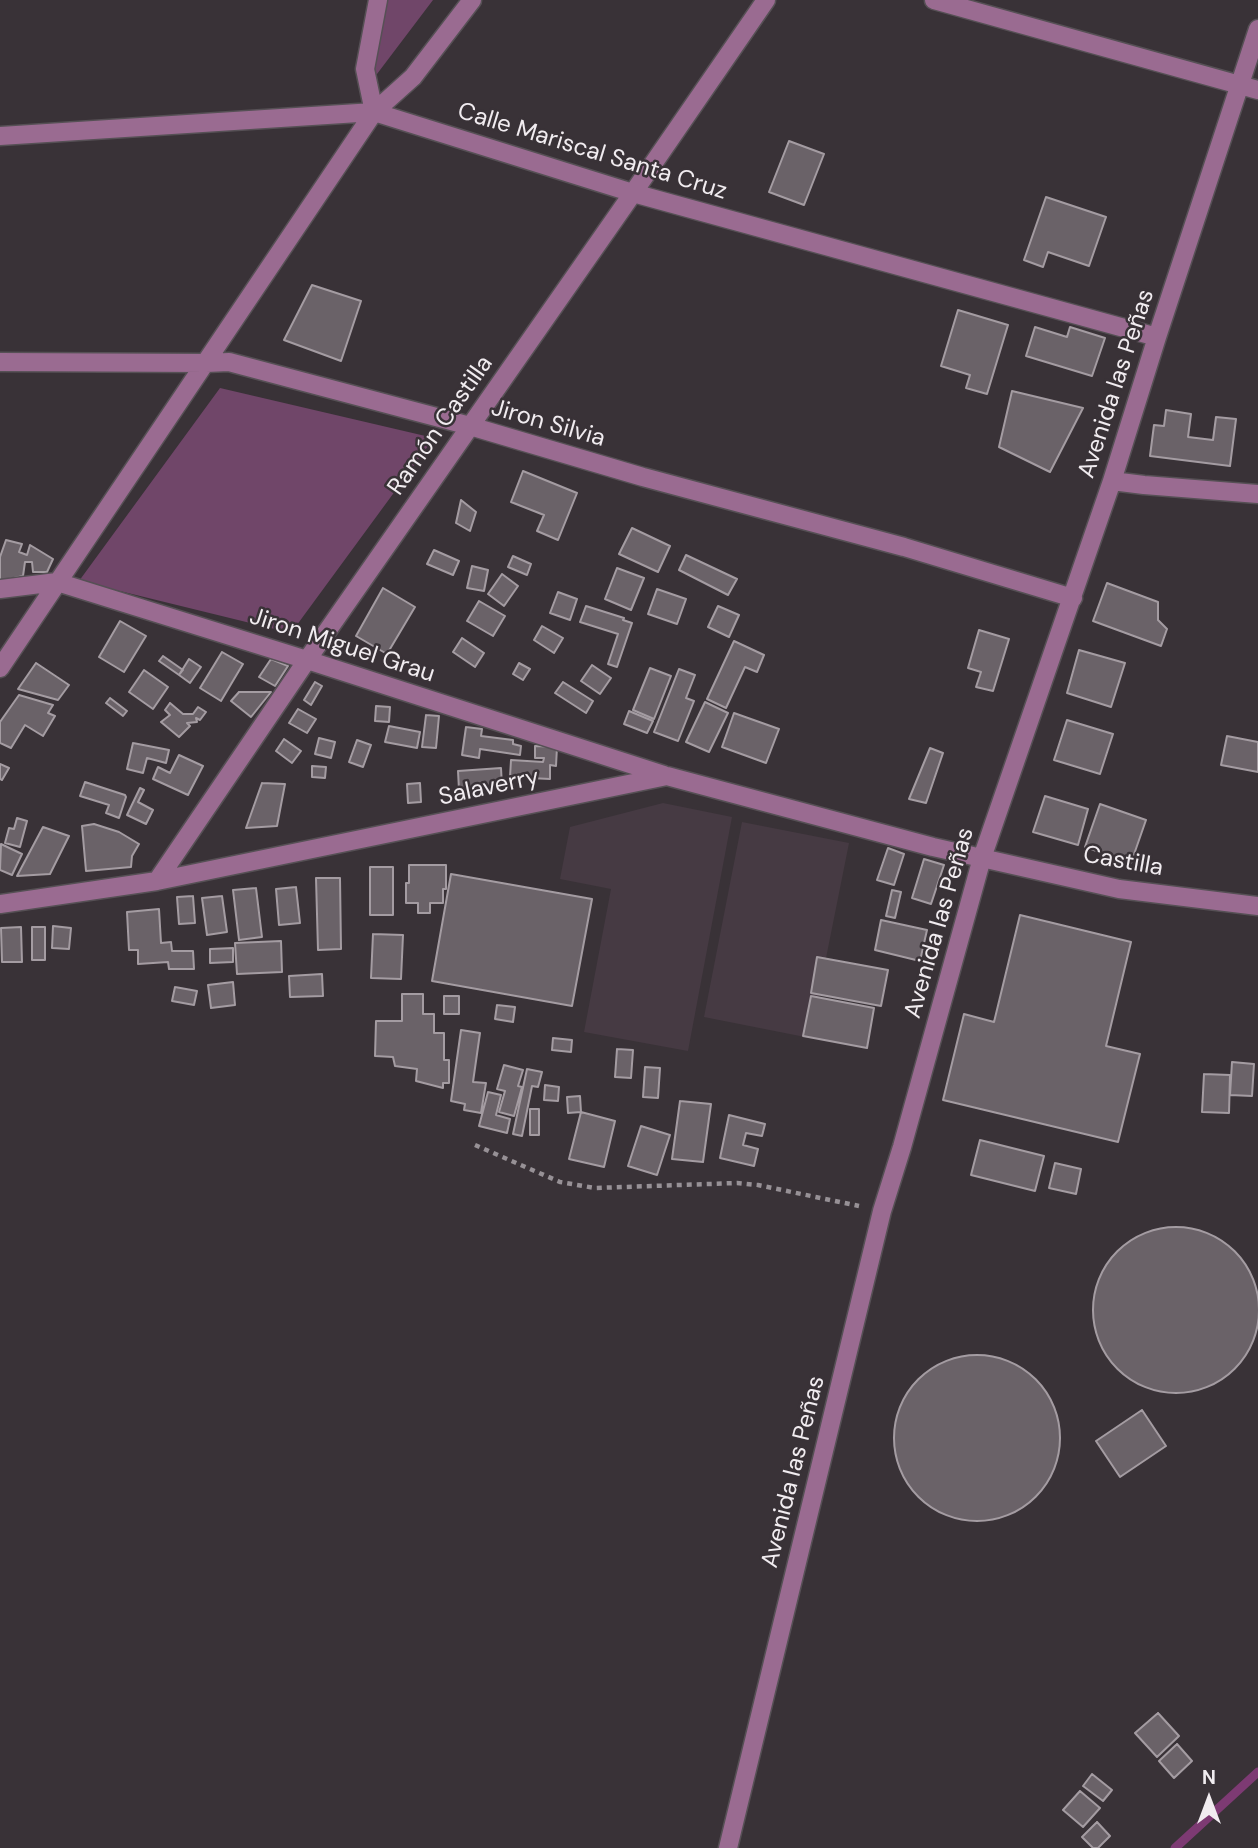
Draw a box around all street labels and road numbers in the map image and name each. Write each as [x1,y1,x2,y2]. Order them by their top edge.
street label: Calle Mariscal Santa Cruz [454,97,730,207]
street label: Avenida las Peñas [1073,286,1161,482]
street label: Ramón Castilla [382,351,500,501]
street label: Jiron Silvia [488,394,608,454]
street label: Jiron Miguel Grau [246,602,438,690]
street label: Salaverry [436,763,542,813]
street label: Avenida las Peñas [899,824,981,1022]
street label: Castilla [1081,841,1165,883]
street label: Avenida las Peñas [756,1373,832,1571]

